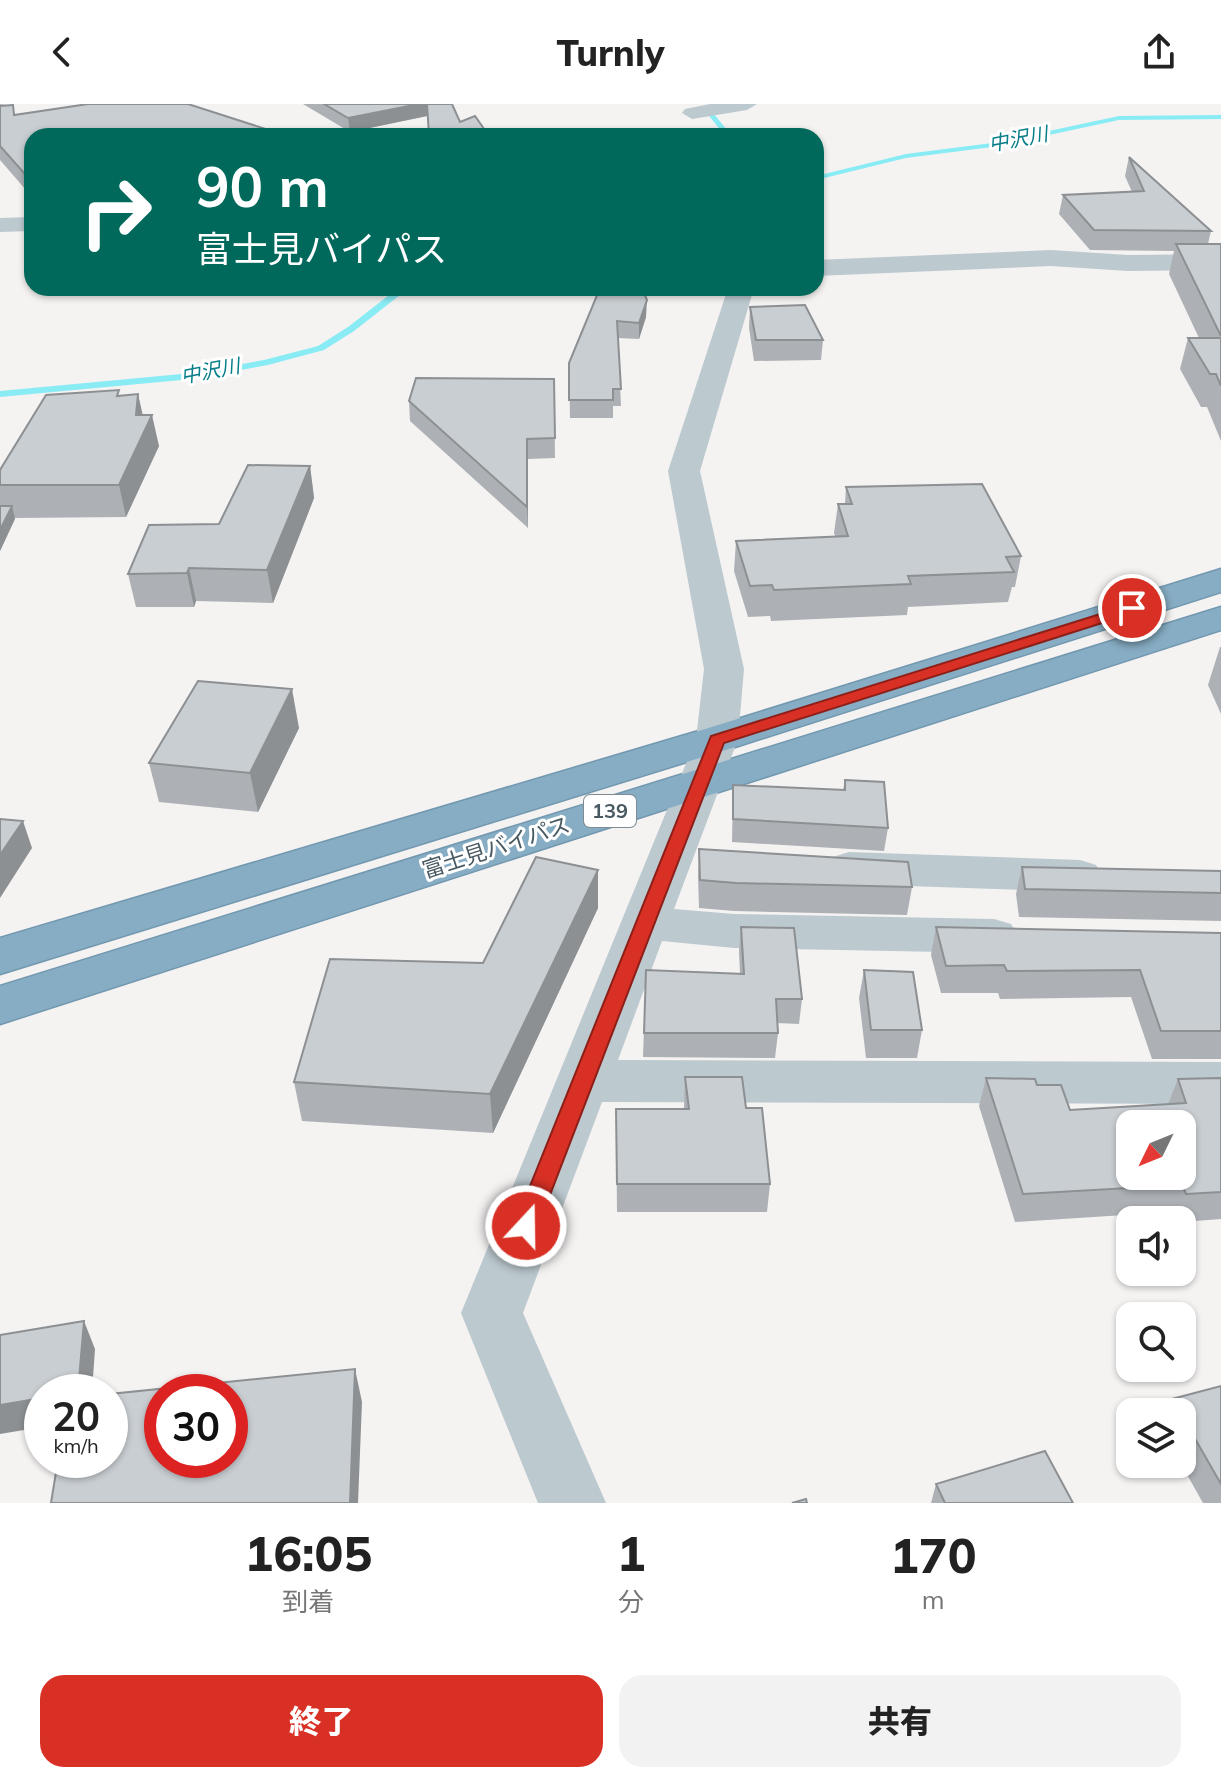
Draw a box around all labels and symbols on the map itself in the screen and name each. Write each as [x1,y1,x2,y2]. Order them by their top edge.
water label: 中沢川 [986,120,1052,157]
water label: 中沢川 [178,352,244,389]
pin [1098,574,1166,642]
road number: 139 [584,795,636,827]
street label: 富士見バイパス [419,810,573,884]
north arrow [1116,1110,1196,1190]
position arrow [484,1184,568,1268]
speed limit sign: 30 [144,1374,248,1478]

